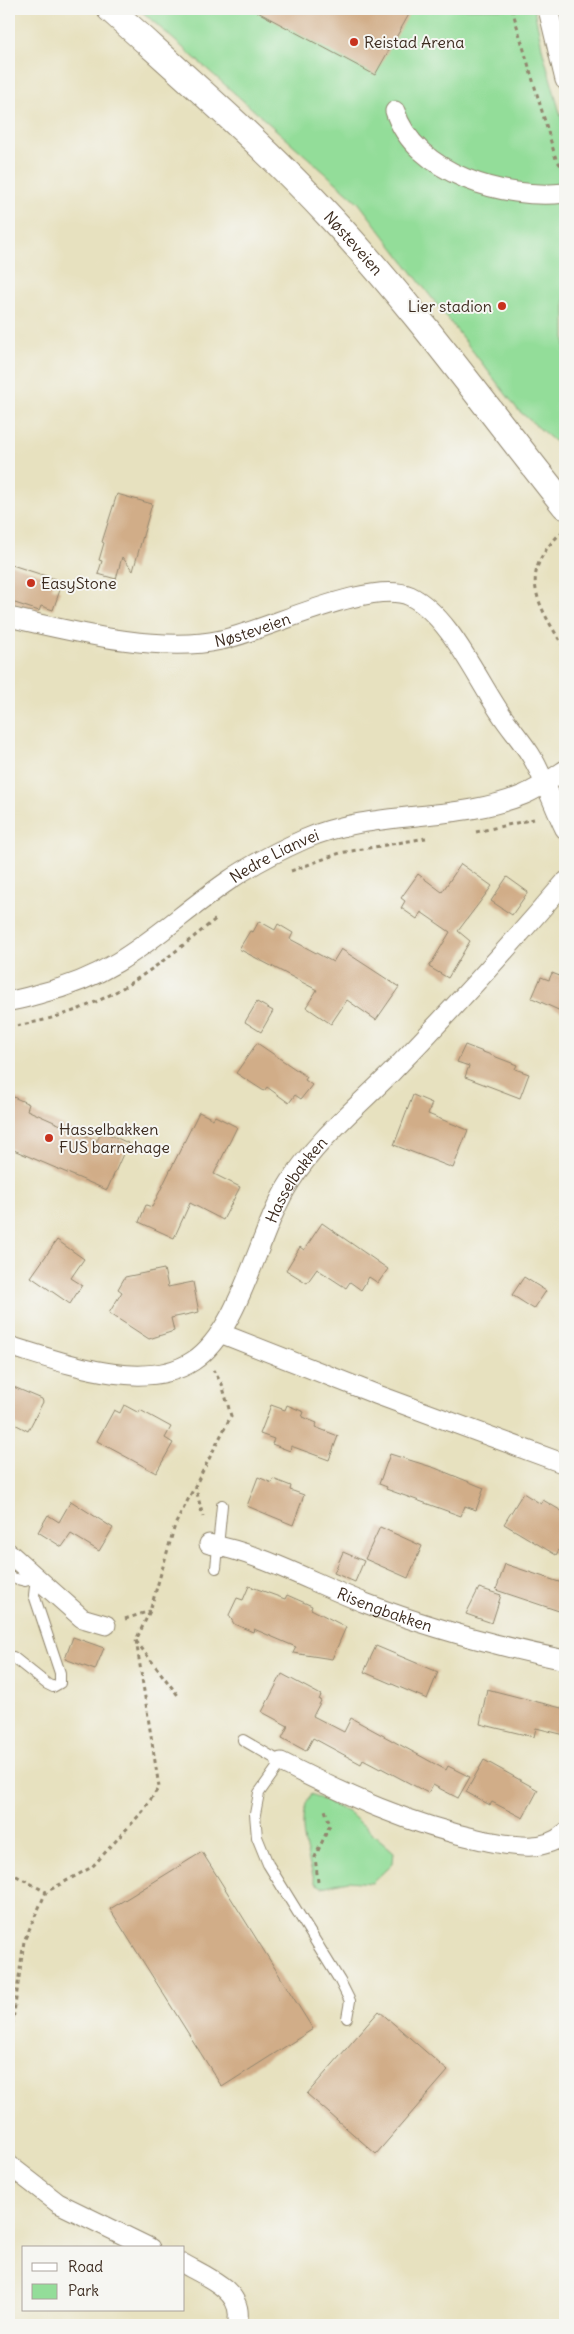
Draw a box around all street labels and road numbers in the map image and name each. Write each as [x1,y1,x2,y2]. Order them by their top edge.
street label: Nøsteveien [320,207,387,279]
street label: Nøsteveien [213,608,293,651]
street label: Nedre Lianvei [226,824,322,887]
street label: Hasselbakken [261,1132,331,1226]
street label: Risengbakken [334,1583,435,1636]

